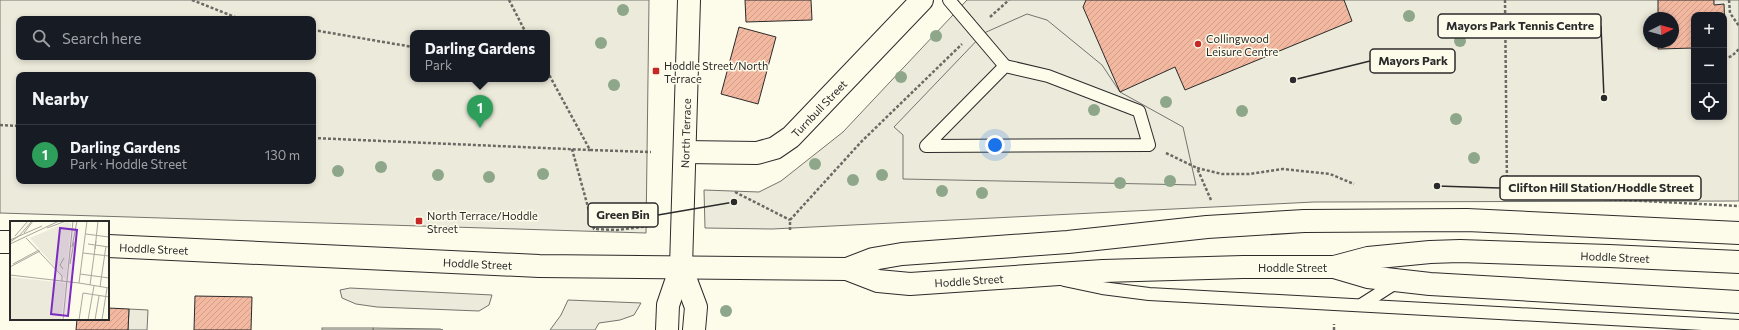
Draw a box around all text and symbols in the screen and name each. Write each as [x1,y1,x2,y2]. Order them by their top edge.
north arrow [1643,12,1679,48]
map controls [1691,12,1727,120]
button: + [1691,12,1727,48]
callout: Mayors Park Tennis Centre [1438,14,1601,38]
search box [16,16,316,60]
text: Mayors Park Tennis Centre [1446,18,1594,32]
icon: search [30,27,52,49]
text: Search here [62,29,141,47]
popup [410,30,550,82]
place label: Collingwood Leisure Centre [1206,32,1279,58]
text: Darling Gardens [425,39,535,57]
marker: Collingwood Leisure Centre [1193,39,1203,49]
button: − [1691,48,1727,84]
callout: Mayors Park [1370,49,1455,73]
text: Mayors Park [1378,53,1448,67]
text: Park [425,57,452,73]
place label: Hoddle Street/North Terrace [664,59,768,85]
marker: Hoddle Street/North Terrace [651,66,661,76]
street label: Turnbull Street [788,76,849,140]
button: locate [1691,84,1727,120]
text: Nearby [32,88,89,109]
pin: 1 [467,95,493,128]
street label: North Terrace [677,98,693,168]
your location [985,135,1005,155]
text: Darling Gardens [70,138,180,156]
text: 1 [42,147,48,163]
text: 130 m [265,147,300,163]
text: Park · Hoddle Street [70,156,187,172]
callout: Clifton Hill Station/Hoddle Street [1500,176,1701,200]
text: Clifton Hill Station/Hoddle Street [1508,180,1694,194]
callout: Green Bin [588,203,658,227]
text: Green Bin [596,207,650,221]
place label: North Terrace/Hoddle Street [427,209,538,235]
marker: North Terrace/Hoddle Street [414,216,424,226]
inset map [10,221,109,320]
street label: Hoddle Street [119,240,189,256]
street label: Hoddle Street [1580,249,1651,264]
street label: Hoddle Street [443,255,513,271]
street label: Hoddle Street [1258,261,1328,274]
street label: Hoddle Street [934,271,1005,289]

